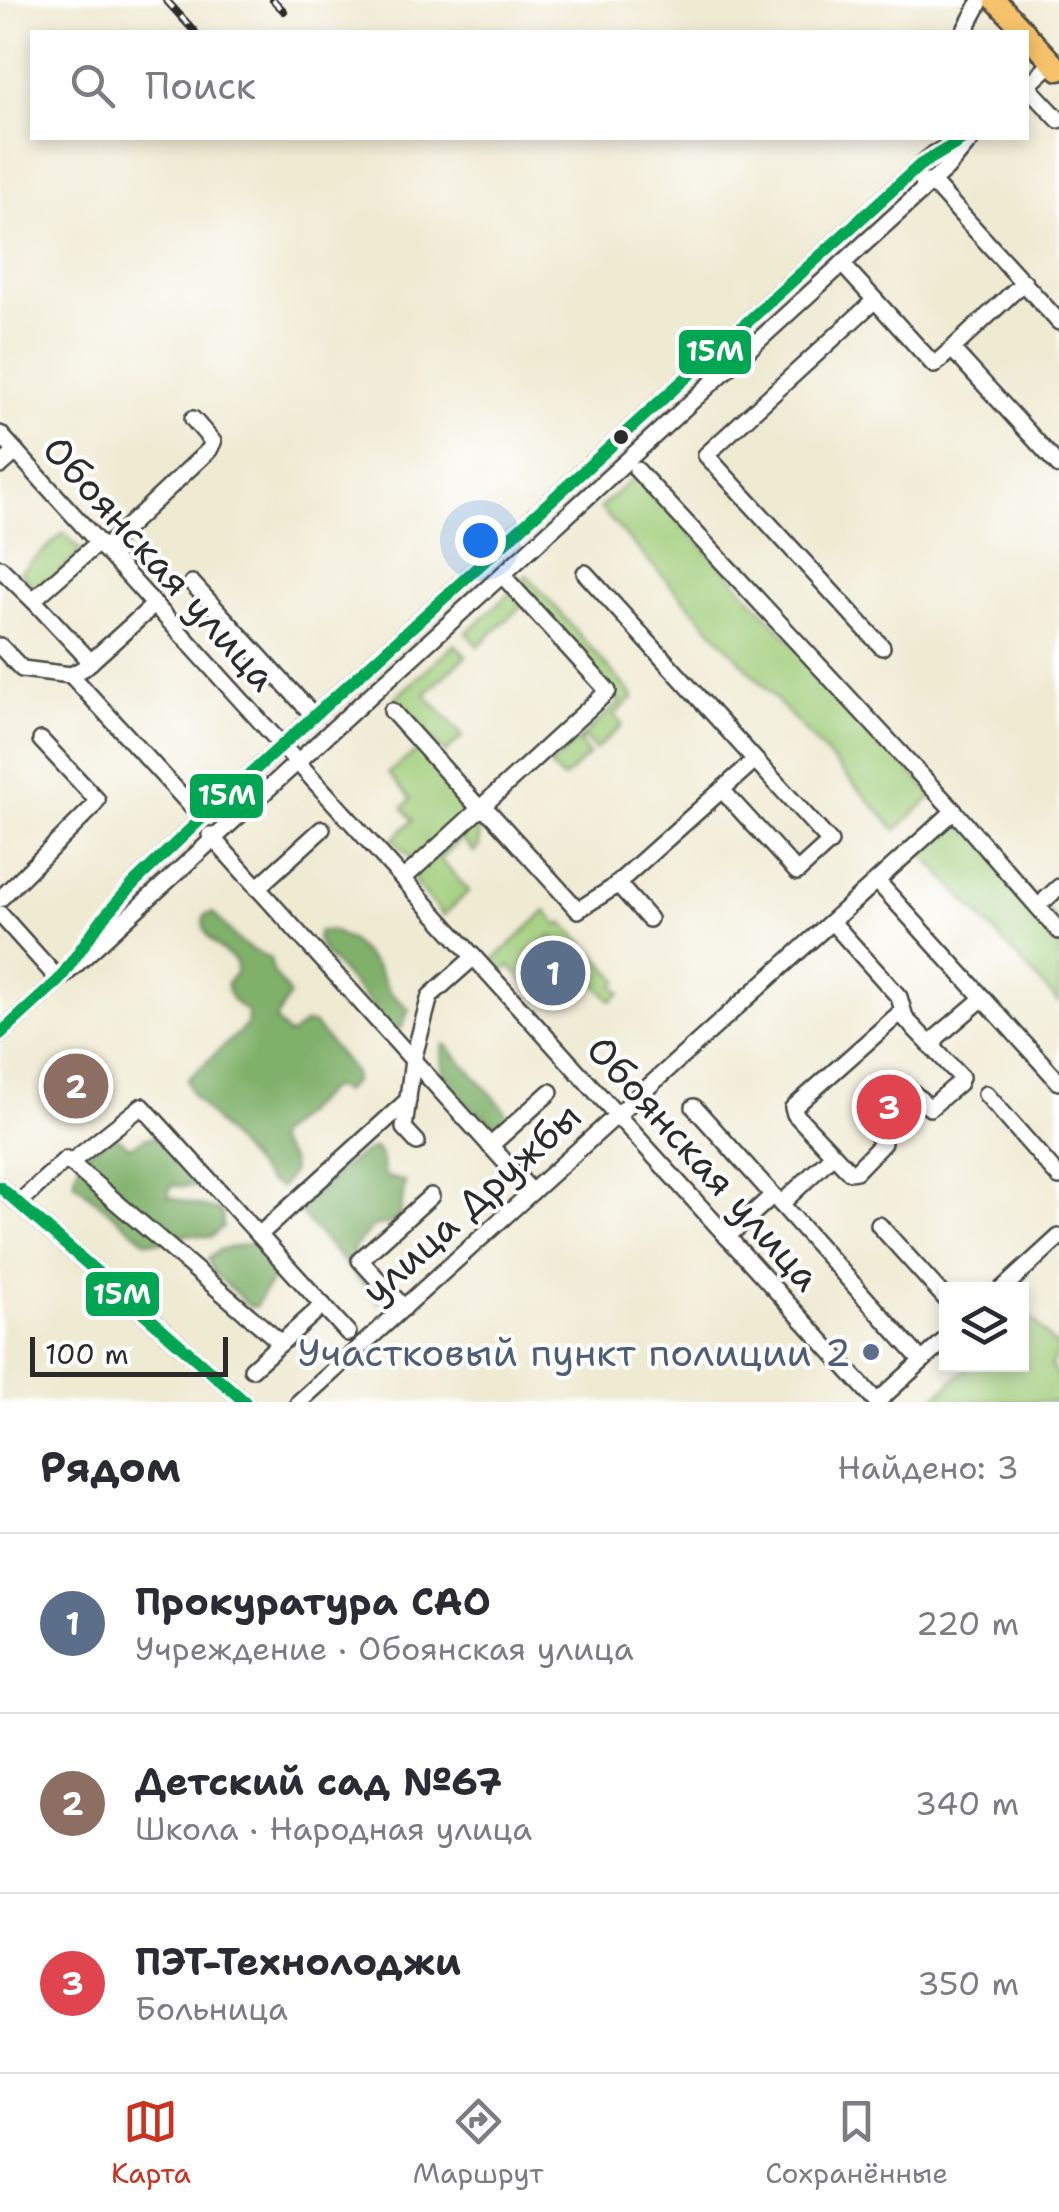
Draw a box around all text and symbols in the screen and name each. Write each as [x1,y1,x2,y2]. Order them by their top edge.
search box [30,30,1029,140]
icon: search [65,58,120,113]
text: Поиск [145,60,256,111]
line badge: 15М [677,328,753,376]
text: 15М [685,332,745,370]
street label: Обоянская улица [32,424,289,702]
unlabelled marker [611,427,631,447]
your location [455,515,506,566]
line badge: 15М [188,772,265,820]
text: 15М [197,776,257,814]
pin: 1 [520,936,586,1010]
street label: Обоянская улица [576,1024,833,1302]
pin: 2 [44,1048,108,1124]
pin: 3 [856,1070,922,1144]
street label: улица Дружбы [350,1091,592,1315]
line badge: 15М [84,1270,161,1318]
text: 15М [92,1275,152,1313]
map controls [939,1282,1029,1372]
button: layers [939,1282,1029,1372]
place label: Участковый пункт полиции 2 [298,1327,851,1378]
scale bar [30,1332,228,1376]
text: 100 m [45,1335,129,1373]
marker: Участковый пункт полиции 2 [860,1341,882,1363]
text: Рядом [40,1439,181,1495]
text: Найдено: 3 [838,1446,1019,1489]
text: Прокуратура САО [135,1576,491,1627]
text: 1 [65,1602,80,1645]
text: 220 m [916,1602,1019,1645]
text: Учреждение · Обоянская улица [135,1627,634,1670]
text: Детский сад №67 [135,1756,502,1807]
text: 2 [61,1782,84,1825]
text: 340 m [915,1782,1019,1825]
text: Школа · Народная улица [135,1807,532,1850]
text: ПЭТ-Технолоджи [135,1936,461,1987]
text: 3 [61,1962,84,2005]
text: 350 m [917,1962,1019,2005]
text: Больница [135,1987,288,2030]
tab: Карта [111,2094,191,2192]
tab: Маршрут [413,2094,543,2192]
tab: Сохранённые [765,2094,948,2192]

